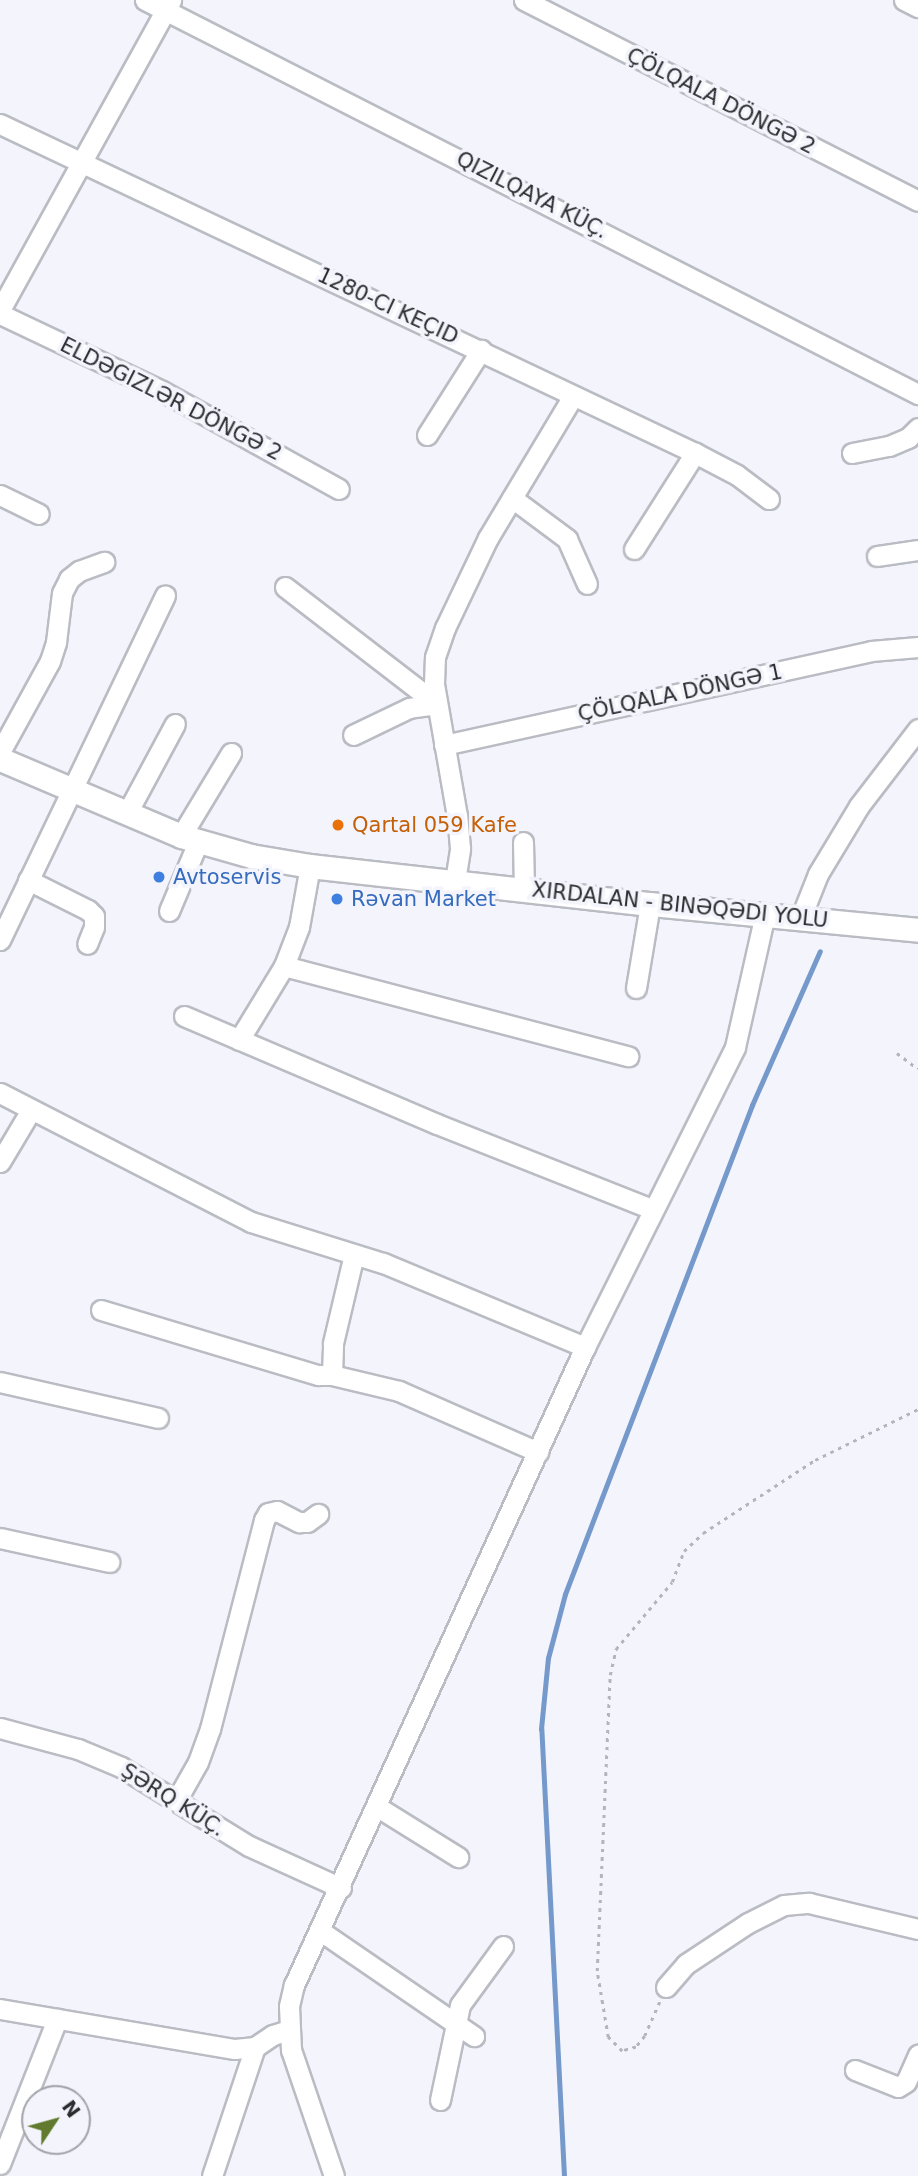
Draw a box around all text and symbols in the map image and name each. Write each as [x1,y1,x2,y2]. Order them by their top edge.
street label: ÇÖLQALA DÖNGƏ 2 [623,43,819,159]
street label: QIZILQAYA KÜÇ. [452,146,612,244]
street label: 1280-CI KEÇID [314,262,462,350]
street label: ELDƏGIZLƏR DÖNGƏ 2 [56,332,286,466]
street label: ÇÖLQALA DÖNGƏ 1 [576,659,784,727]
place label: Qartal 059 Kafe [352,812,517,838]
marker: Qartal 059 Kafe [330,817,346,833]
place label: Avtoservis [173,864,281,890]
marker: Avtoservis [151,869,167,885]
street label: XIRDALAN - BINƏQƏDI YOLU [531,877,829,933]
place label: Rəvan Market [351,886,496,912]
marker: Rəvan Market [329,891,345,907]
street label: ŞƏRQ KÜÇ. [116,1758,230,1842]
north arrow [21,2085,91,2155]
text: N [58,2096,85,2122]

